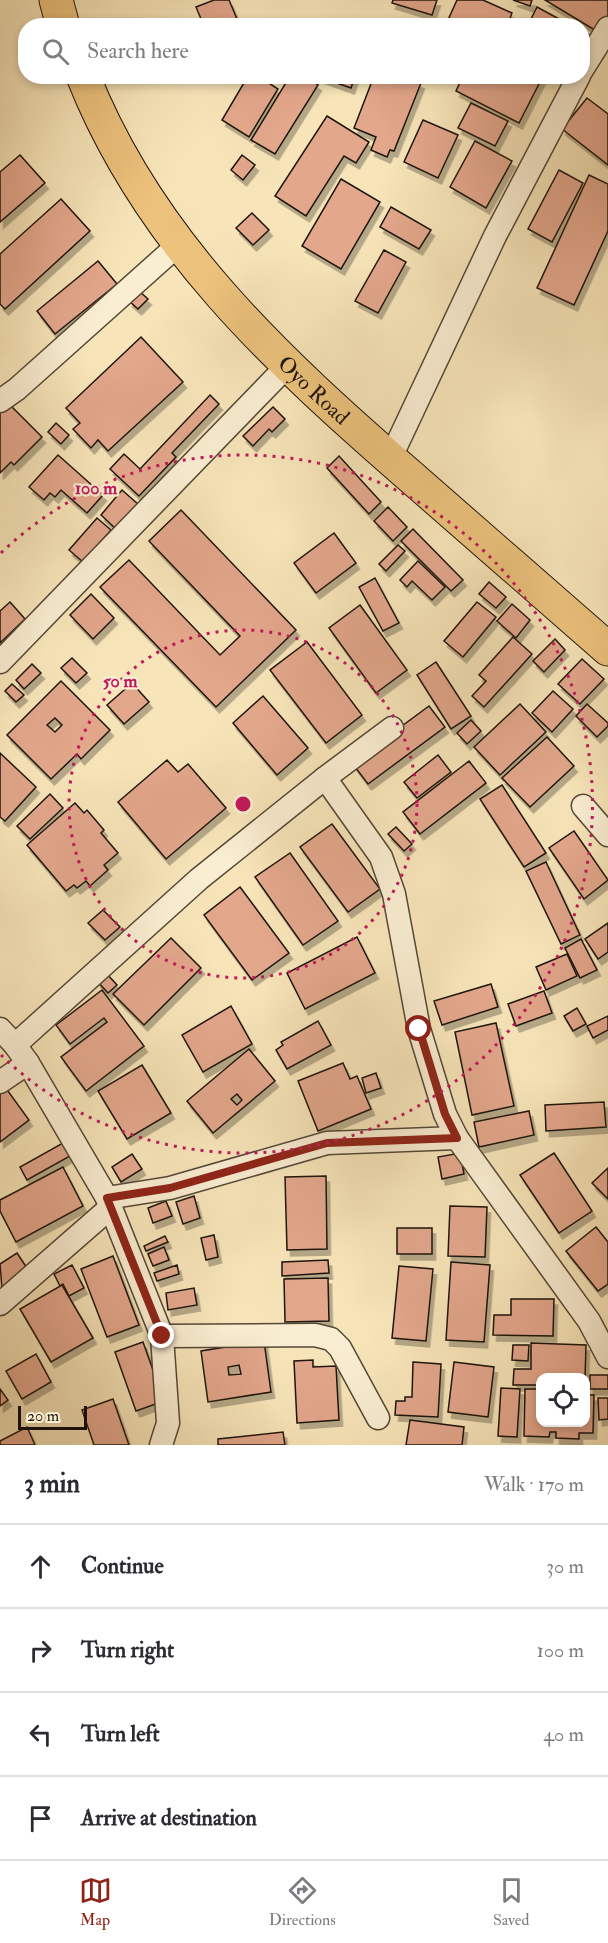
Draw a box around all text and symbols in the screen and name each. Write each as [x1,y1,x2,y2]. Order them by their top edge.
search box [18,18,590,84]
icon: search [39,35,72,68]
text: Search here [87,37,189,65]
street label: Oyo Road [272,350,355,431]
text: 100 m [75,477,118,500]
text: 50 m [103,670,138,693]
centre of rings [233,794,253,814]
route start [405,1015,431,1041]
route end [148,1322,174,1348]
map controls [536,1373,590,1427]
button: locate [536,1373,590,1427]
scale bar [18,1403,87,1430]
text: 20 m [27,1406,59,1426]
text: 3 min [24,1468,80,1500]
text: Walk · 170 m [484,1472,584,1497]
icon: ahead [24,1550,57,1583]
text: Continue [81,1552,164,1580]
text: 30 m [546,1554,584,1579]
icon: right [24,1634,57,1667]
text: Turn right [81,1636,174,1664]
text: 100 m [537,1638,584,1663]
icon: left [24,1718,57,1751]
text: Turn left [81,1720,160,1748]
text: 40 m [543,1722,584,1747]
icon: arrive [24,1802,57,1835]
text: Arrive at destination [81,1804,257,1832]
tab: Map [79,1874,112,1930]
tab: Directions [269,1874,336,1930]
tab: Saved [493,1874,529,1930]

